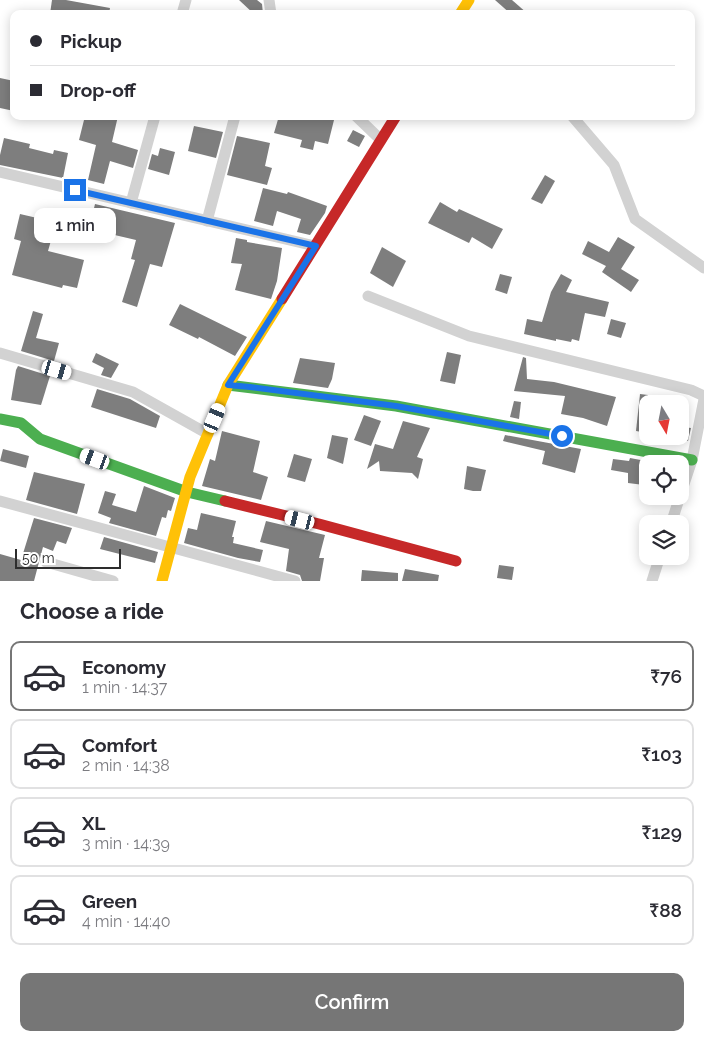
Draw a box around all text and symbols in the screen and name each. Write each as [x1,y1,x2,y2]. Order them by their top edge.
text: Pickup [60,30,122,52]
text: Drop-off [60,79,136,101]
route end [64,179,86,201]
callout: 1 min [34,208,116,242]
text: 1 min [55,216,95,235]
car [40,359,73,381]
north arrow [639,395,689,445]
map controls [639,395,689,565]
car [202,401,227,435]
route start [551,425,573,447]
car [78,447,111,471]
button: locate [639,455,689,505]
car [283,509,316,531]
button: layers [639,515,689,565]
scale bar [15,546,121,569]
text: 50 m [22,550,55,566]
text: Choose a ride [20,598,164,624]
icon: car [22,654,67,699]
text: Economy [82,656,166,678]
text: ₹76 [650,665,682,687]
text: 1 min · 14:37 [82,678,167,697]
icon: car [22,732,67,777]
text: Comfort [82,734,157,756]
text: ₹103 [641,743,682,765]
text: 2 min · 14:38 [82,756,170,775]
icon: car [22,810,67,855]
text: XL [82,812,105,834]
text: ₹129 [642,821,682,843]
text: 3 min · 14:39 [82,834,170,853]
icon: car [22,888,67,933]
text: Green [82,890,137,912]
text: ₹88 [649,899,682,921]
text: 4 min · 14:40 [82,912,171,931]
button: Confirm [20,973,684,1031]

